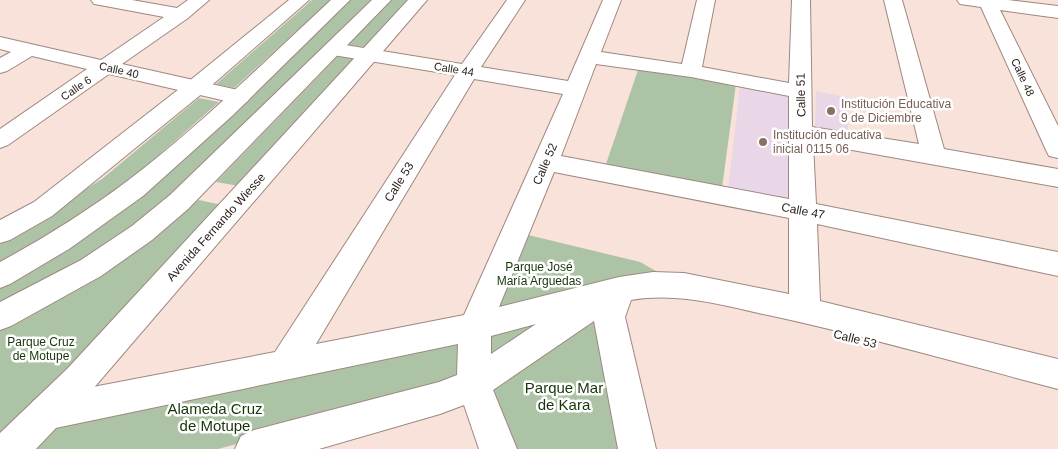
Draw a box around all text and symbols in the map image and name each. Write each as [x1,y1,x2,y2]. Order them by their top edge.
street label: Calle 48 [1009,56,1037,98]
street label: Calle 40 [98,60,140,80]
street label: Calle 44 [433,60,475,78]
street label: Calle 6 [58,73,94,103]
street label: Calle 51 [794,73,808,117]
place label: Institución Educativa 9 de Diciembre [841,97,951,125]
marker: Institución Educativa 9 de Diciembre [825,105,837,117]
place label: Institución educativa inicial 0115 06 [773,128,882,156]
marker: Institución educativa inicial 0115 06 [757,136,769,148]
street label: Calle 52 [530,141,560,187]
street label: Calle 53 [381,159,417,204]
street label: Avenida Fernando Wiesse [164,170,268,284]
street label: Calle 47 [780,200,826,222]
park label: Parque José María Arguedas [497,260,581,288]
street label: Calle 53 [832,327,878,351]
park label: Parque Cruz de Motupe [7,335,75,363]
park label: Parque Mar de Kara [525,379,603,413]
park label: Alameda Cruz de Motupe [167,400,263,434]

